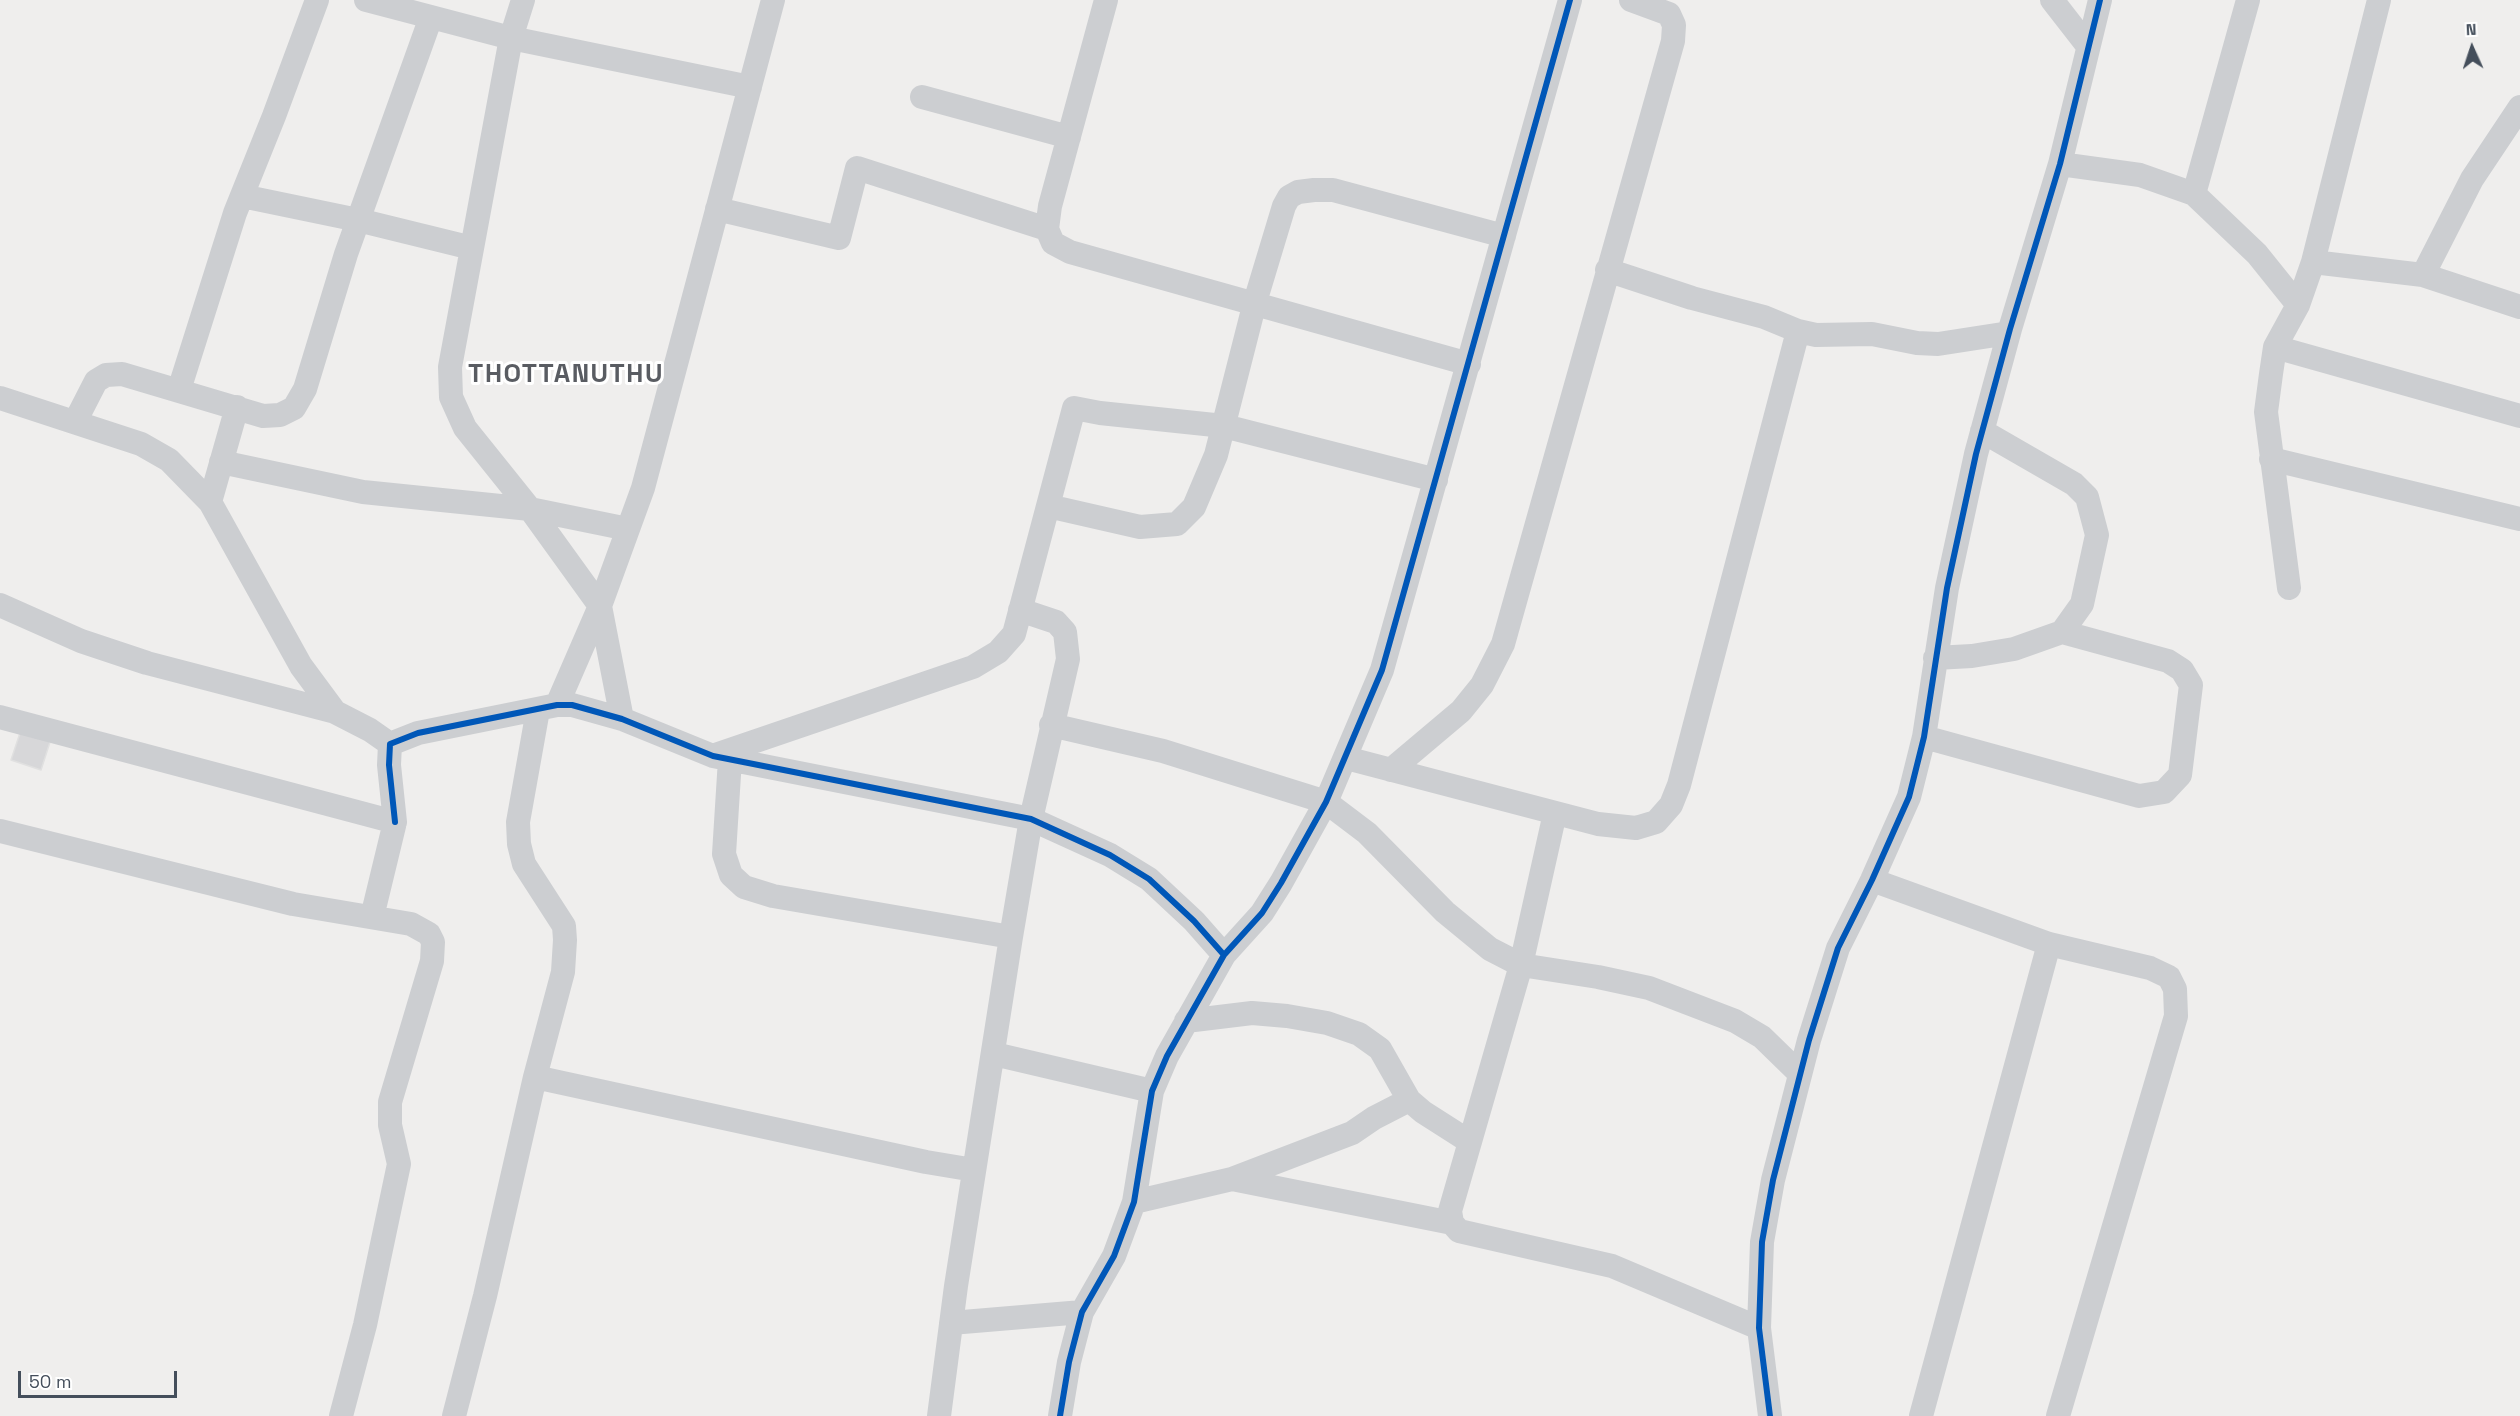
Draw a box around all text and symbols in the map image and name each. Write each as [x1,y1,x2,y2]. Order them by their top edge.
north arrow [2442,18,2502,78]
text: N [2465,19,2477,40]
district label: THOTTANUTHU [468,359,664,391]
scale bar [21,1359,180,1397]
text: 50 m [29,1370,71,1393]

